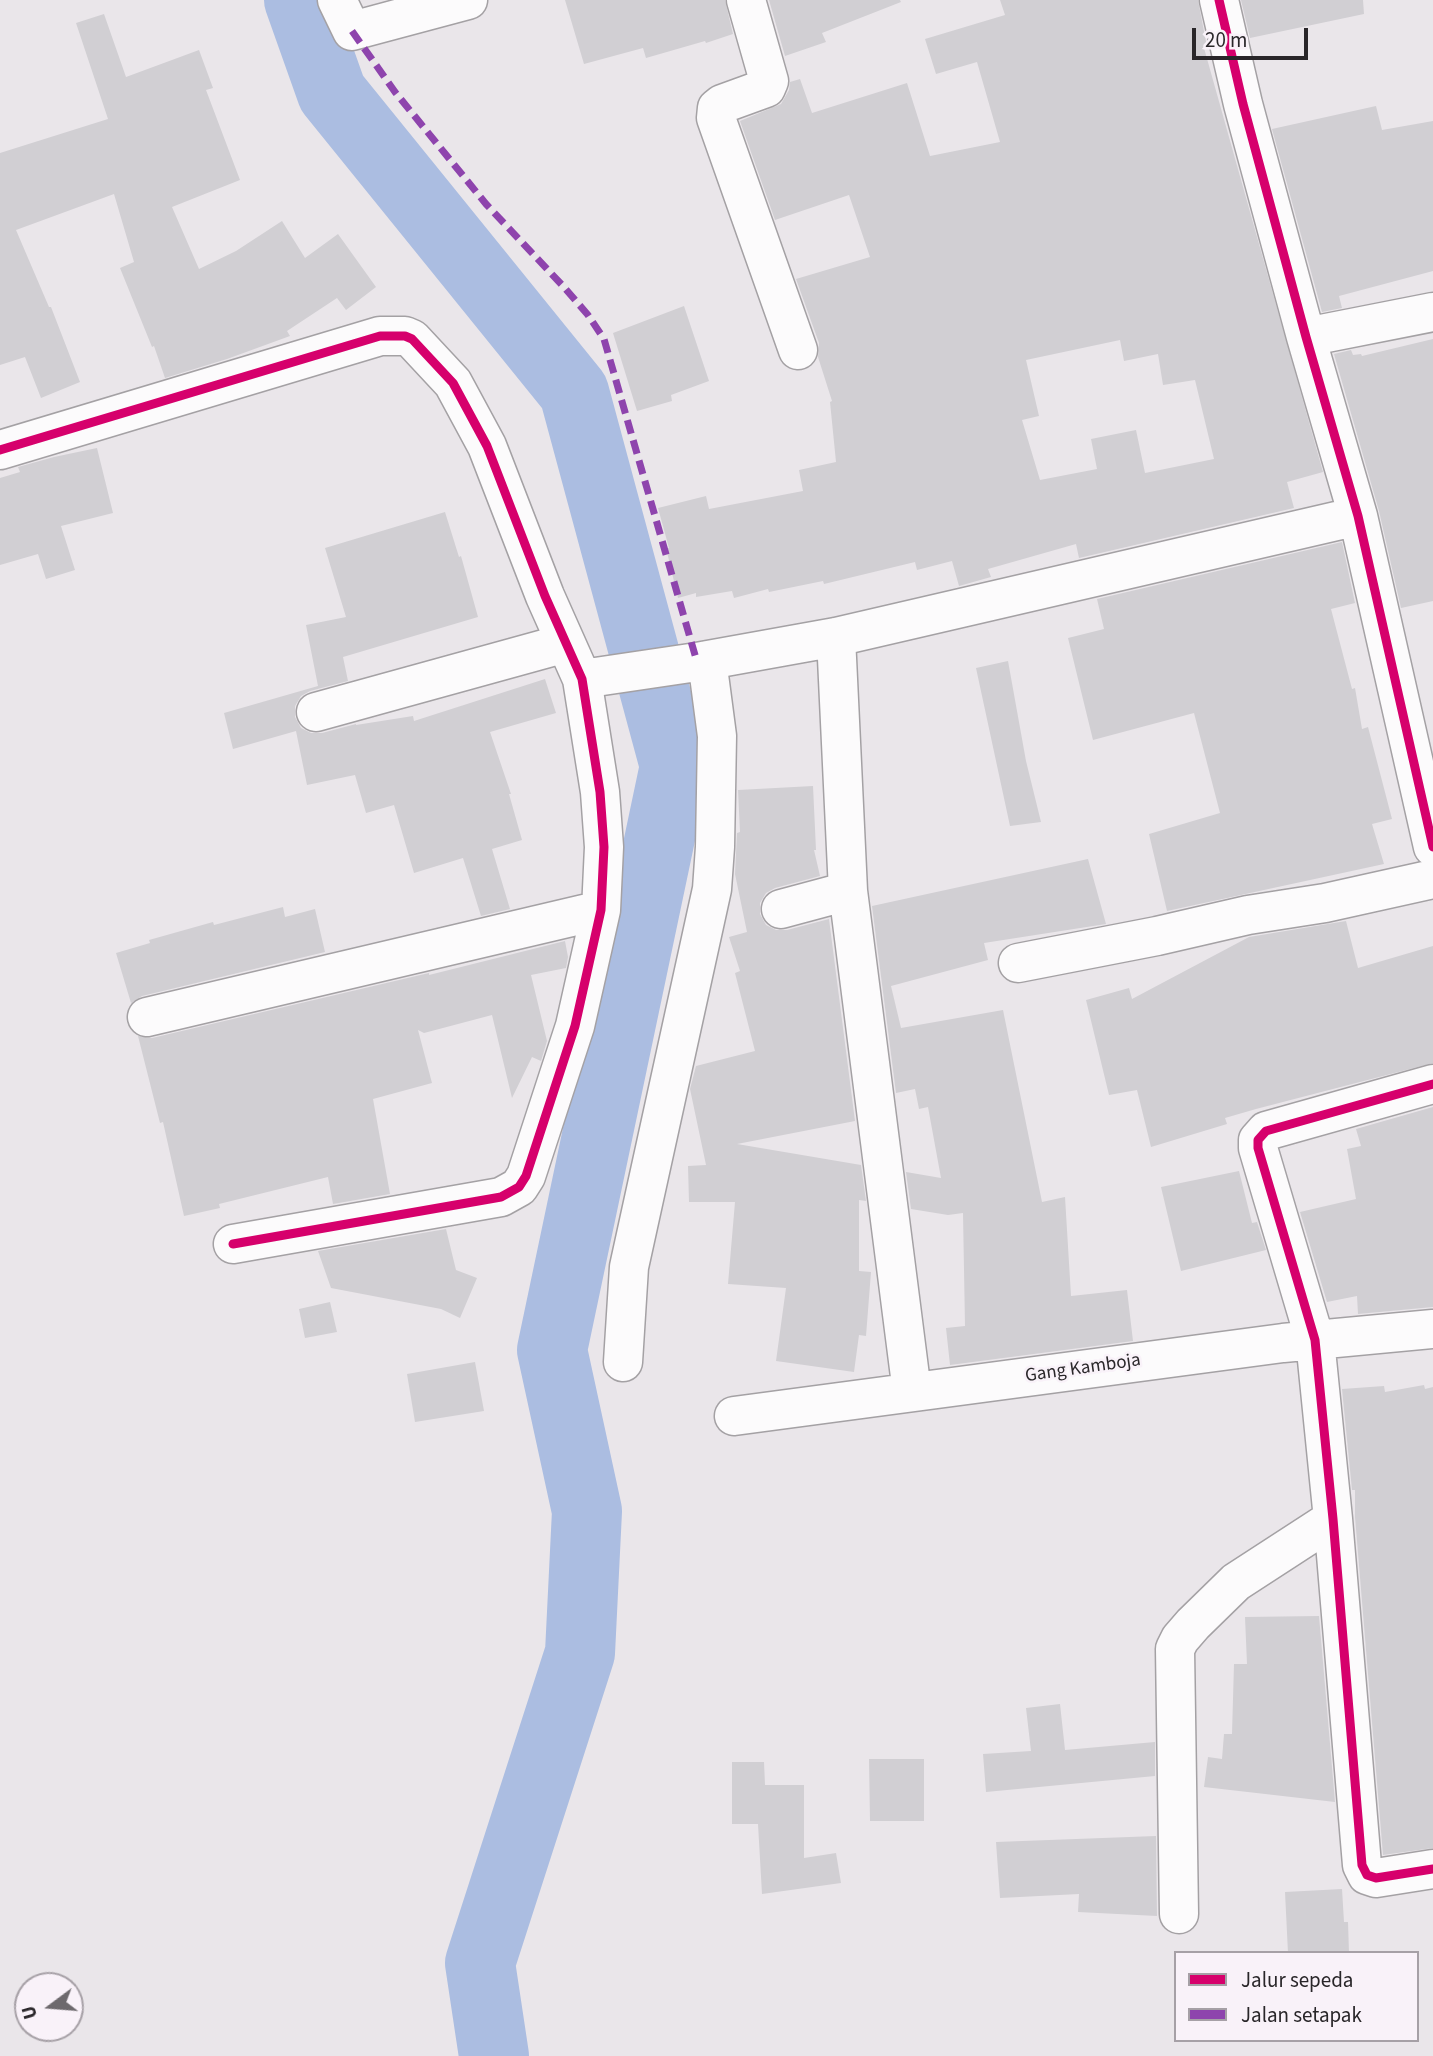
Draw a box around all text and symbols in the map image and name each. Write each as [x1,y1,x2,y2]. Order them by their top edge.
scale bar [1195,14,1310,58]
text: 20 m [1205,25,1247,55]
street label: Gang Kamboja [1024,1350,1142,1388]
legend [1174,1951,1419,2042]
text: Jalur sepeda [1241,1965,1353,1995]
north arrow [14,1972,84,2042]
text: Jalan setapak [1241,2000,1362,2030]
text: U [16,2003,45,2022]

